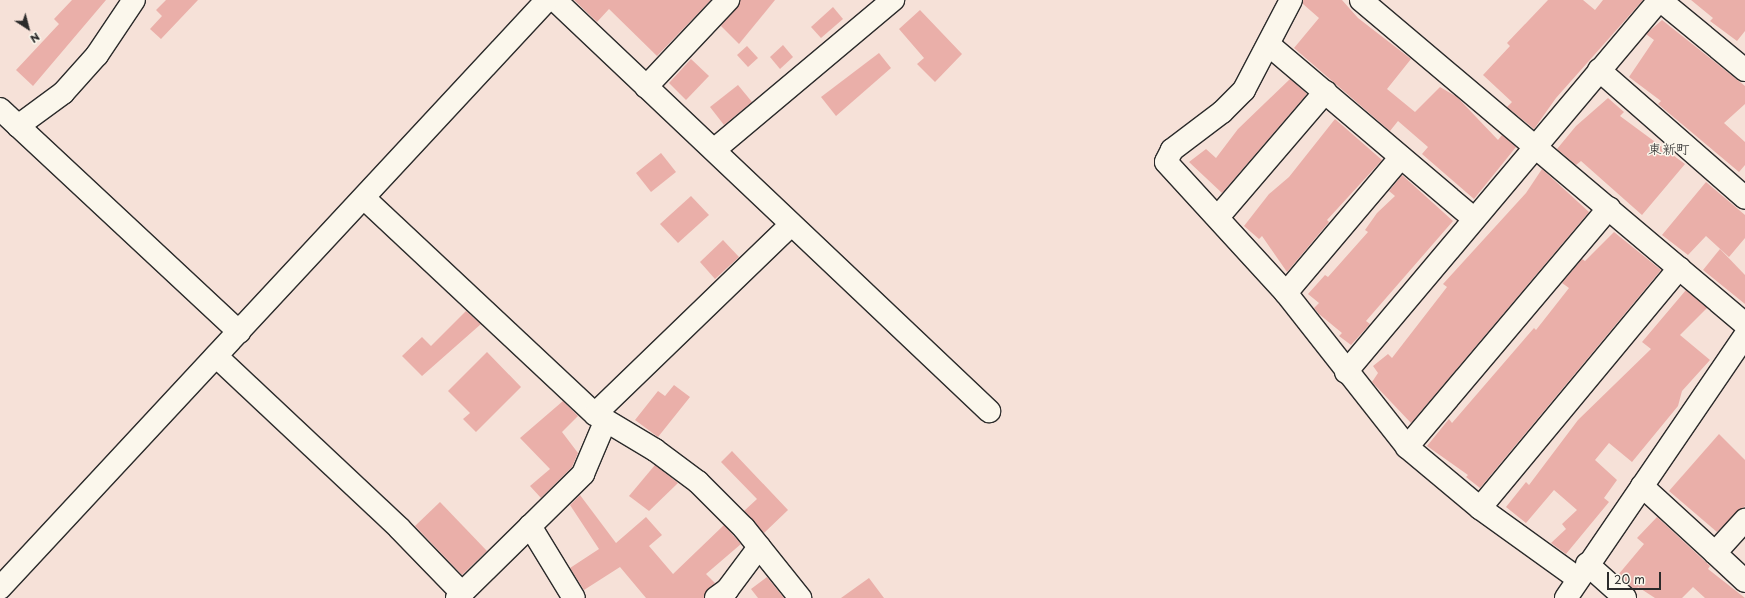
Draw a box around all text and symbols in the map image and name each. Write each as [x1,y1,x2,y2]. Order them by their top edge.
north arrow [8,8,48,48]
text: N [27,29,44,48]
district label: 東新町 [1648,141,1690,157]
scale bar [1609,564,1663,590]
text: 20 m [1614,570,1645,588]

